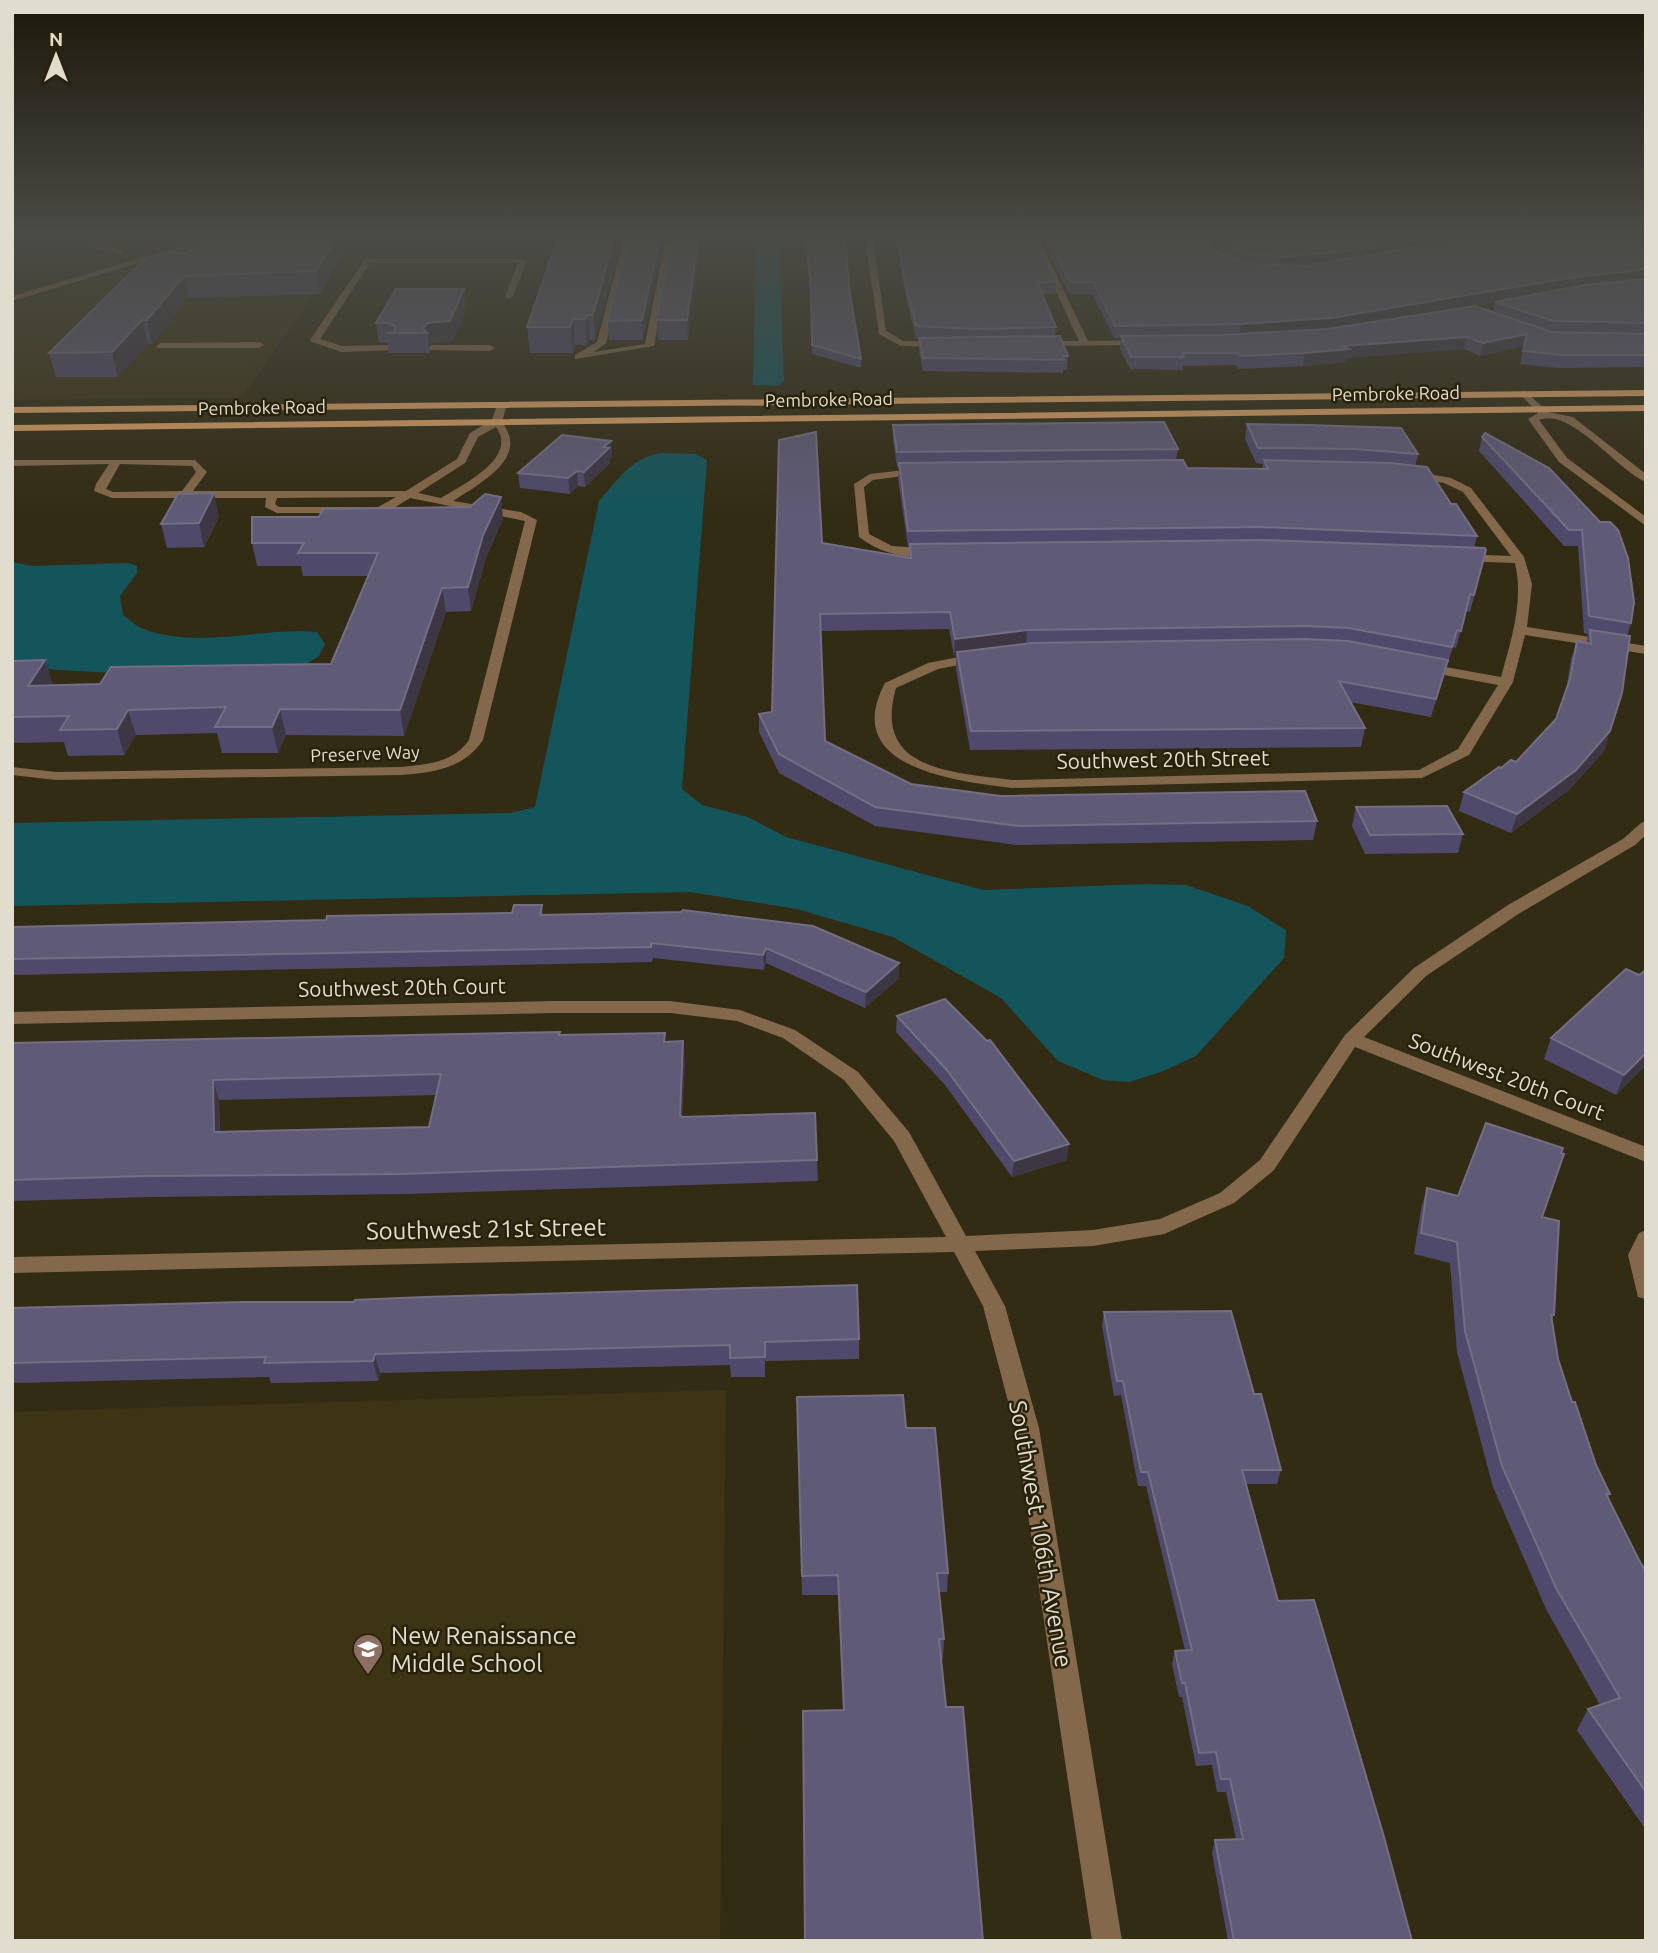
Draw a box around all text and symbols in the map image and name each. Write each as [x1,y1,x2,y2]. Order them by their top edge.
north arrow [21,21,91,91]
text: N [49,28,63,50]
street label: Pembroke Road [1332,382,1460,404]
street label: Pembroke Road [765,388,893,410]
street label: Pembroke Road [198,396,326,418]
street label: Preserve Way [310,741,420,765]
street label: Southwest 20th Street [1056,745,1270,773]
street label: Southwest 20th Court [298,973,506,1001]
street label: Southwest 20th Court [1406,1028,1608,1124]
street label: Southwest 21st Street [366,1213,607,1245]
street label: Southwest 106th Avenue [1004,1398,1078,1670]
place label: New Renaissance Middle School [391,1622,577,1677]
school or university icon: New Renaissance Middle School [351,1632,385,1676]

